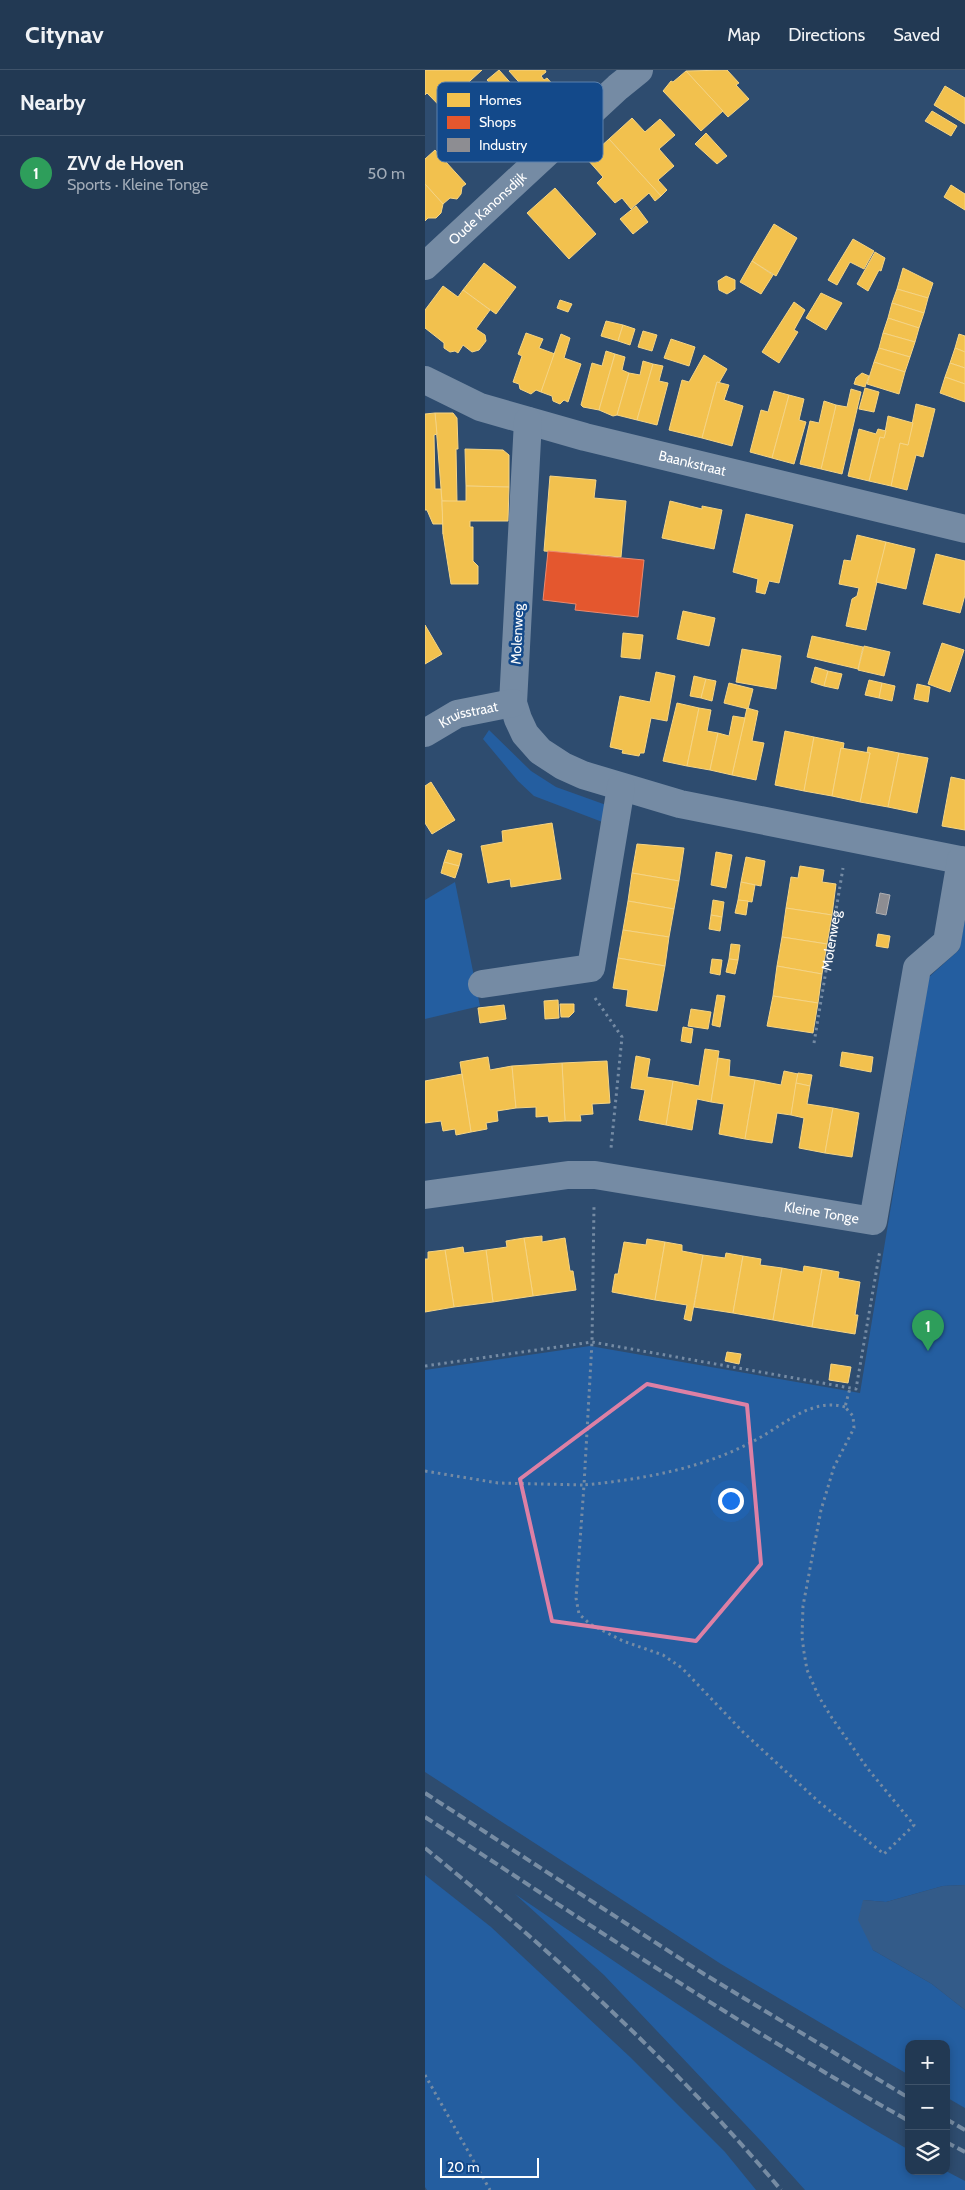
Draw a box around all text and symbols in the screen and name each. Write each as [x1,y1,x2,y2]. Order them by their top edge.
text: Citynav [25,20,104,49]
text: Map [727,24,760,46]
text: Directions [788,24,865,46]
text: Saved [893,24,940,46]
legend [437,82,603,162]
text: Nearby [20,90,86,115]
text: Homes [479,91,522,109]
text: Shops [479,113,516,131]
text: Industry [479,136,527,154]
text: ZVV de Hoven [67,152,184,175]
text: 1 [33,164,39,183]
text: 50 m [368,164,405,183]
street label: Oude Kanonsdijk [445,167,531,249]
text: Sports · Kleine Tonge [67,175,208,194]
street label: Baankstraat [657,446,728,480]
street label: Molenweg [506,602,528,665]
street label: Kruisstraat [435,697,500,732]
street label: Molenweg [817,908,845,972]
street label: Kleine Tonge [783,1197,860,1228]
pin: 1 [912,1310,944,1351]
your location [718,1488,744,1514]
map controls [905,2040,950,2175]
button: + [905,2040,950,2085]
button: − [905,2085,950,2130]
button: layers [905,2130,950,2175]
scale bar [440,2155,539,2178]
text: 20 m [447,2158,480,2176]

